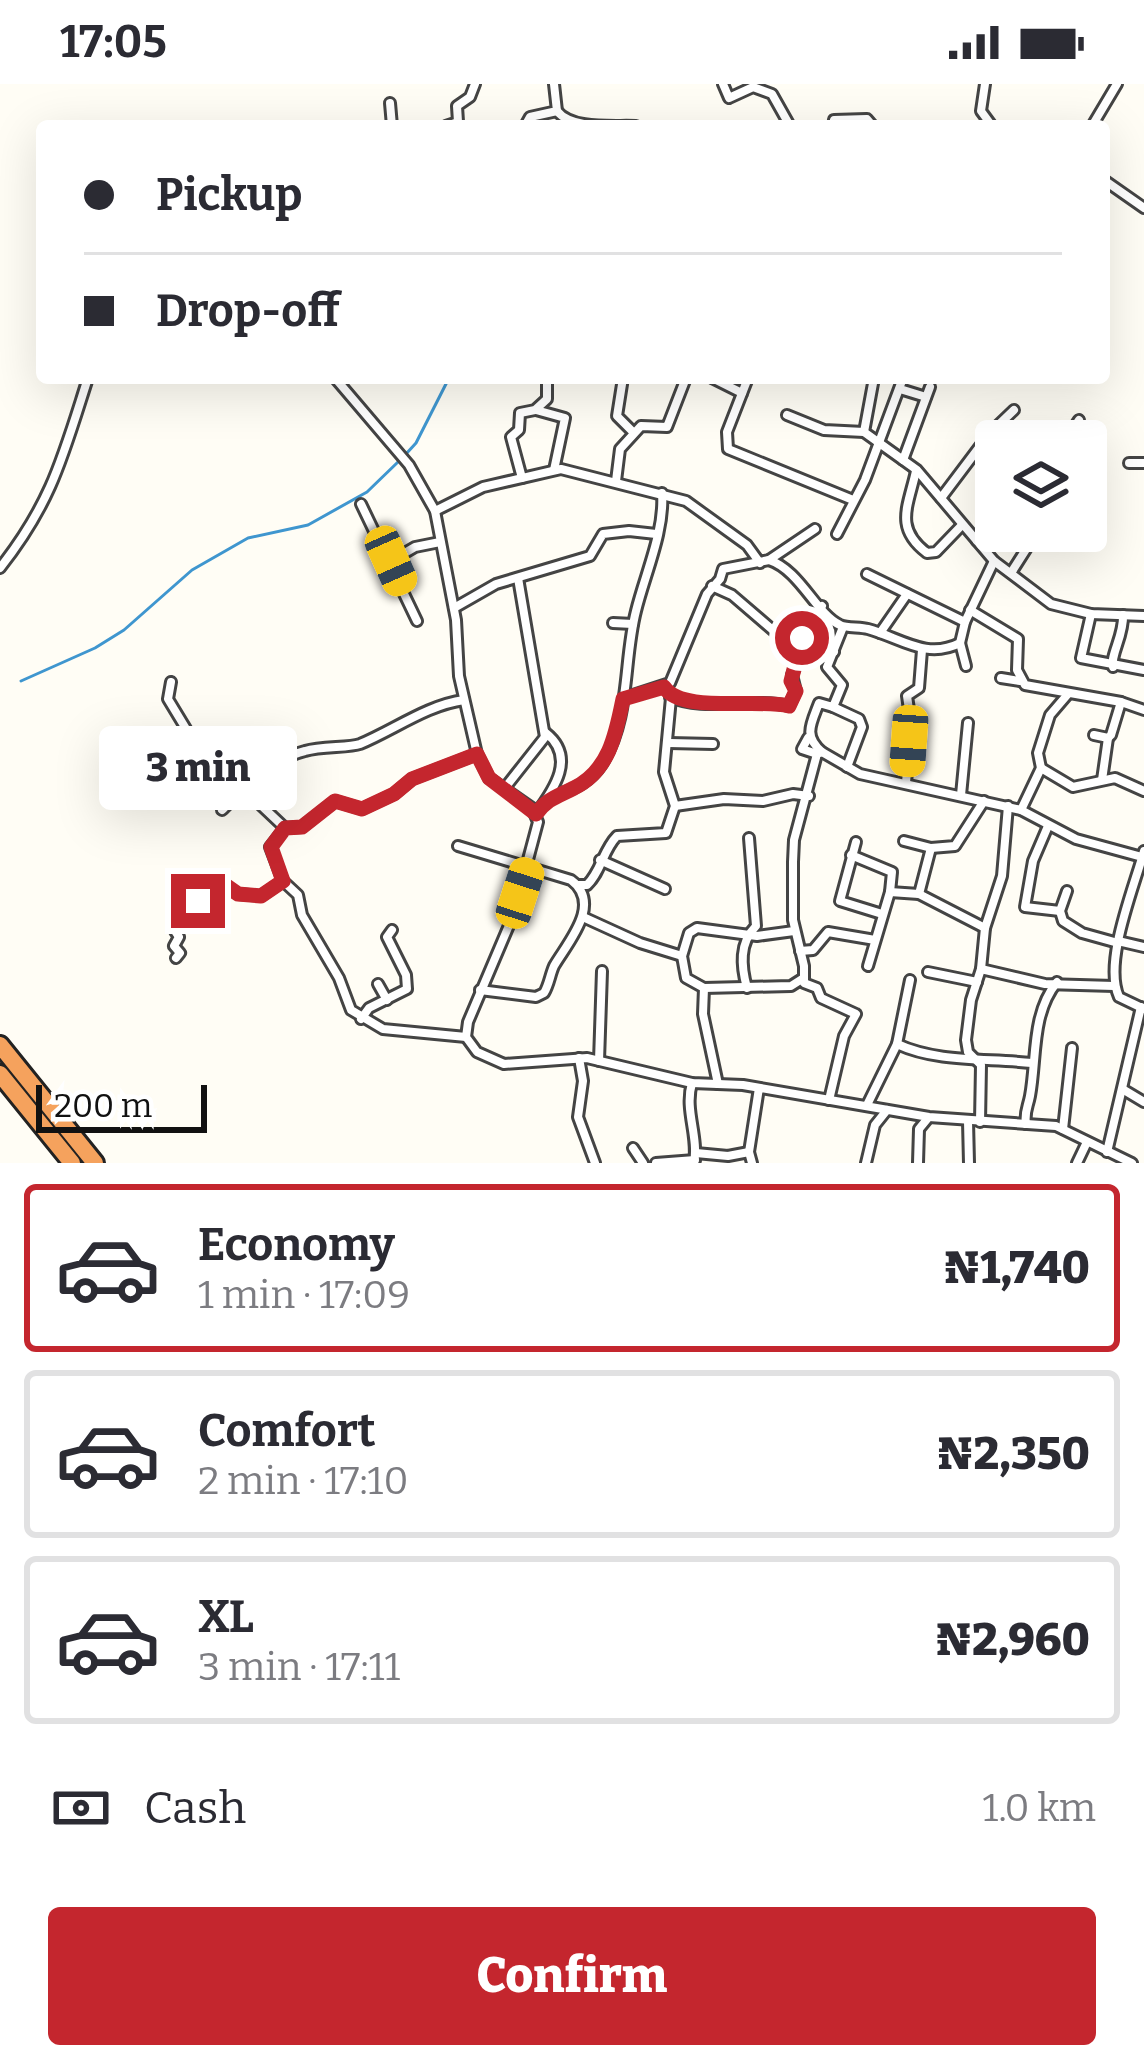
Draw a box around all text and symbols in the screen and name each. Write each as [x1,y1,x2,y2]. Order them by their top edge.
text: 17:05 [60,15,167,69]
text: Pickup [156,168,302,222]
text: Drop-off [156,284,340,338]
map controls [975,420,1107,552]
button: layers [975,420,1107,552]
car [360,521,422,601]
route start [775,611,829,665]
car [889,704,929,778]
callout: 3 min [99,727,297,811]
text: 3 min [146,745,250,791]
car [492,853,548,933]
route end [171,874,225,928]
scale bar [36,1079,207,1132]
text: 200 m [54,1086,152,1126]
icon: car [54,1214,162,1322]
text: Economy [198,1218,395,1272]
text: ₦1,740 [943,1241,1090,1295]
text: 1 min · 17:09 [198,1272,410,1318]
icon: car [54,1400,162,1508]
text: Comfort [198,1404,376,1458]
text: ₦2,350 [936,1427,1090,1481]
text: 2 min · 17:10 [198,1458,408,1504]
icon: car [54,1586,162,1694]
text: XL [198,1590,254,1644]
text: ₦2,960 [934,1613,1090,1667]
text: 3 min · 17:11 [198,1644,400,1690]
icon: cash [48,1775,114,1841]
text: Cash [144,1781,246,1835]
text: 1.0 km [983,1785,1096,1831]
button: Confirm [48,1907,1096,2045]

